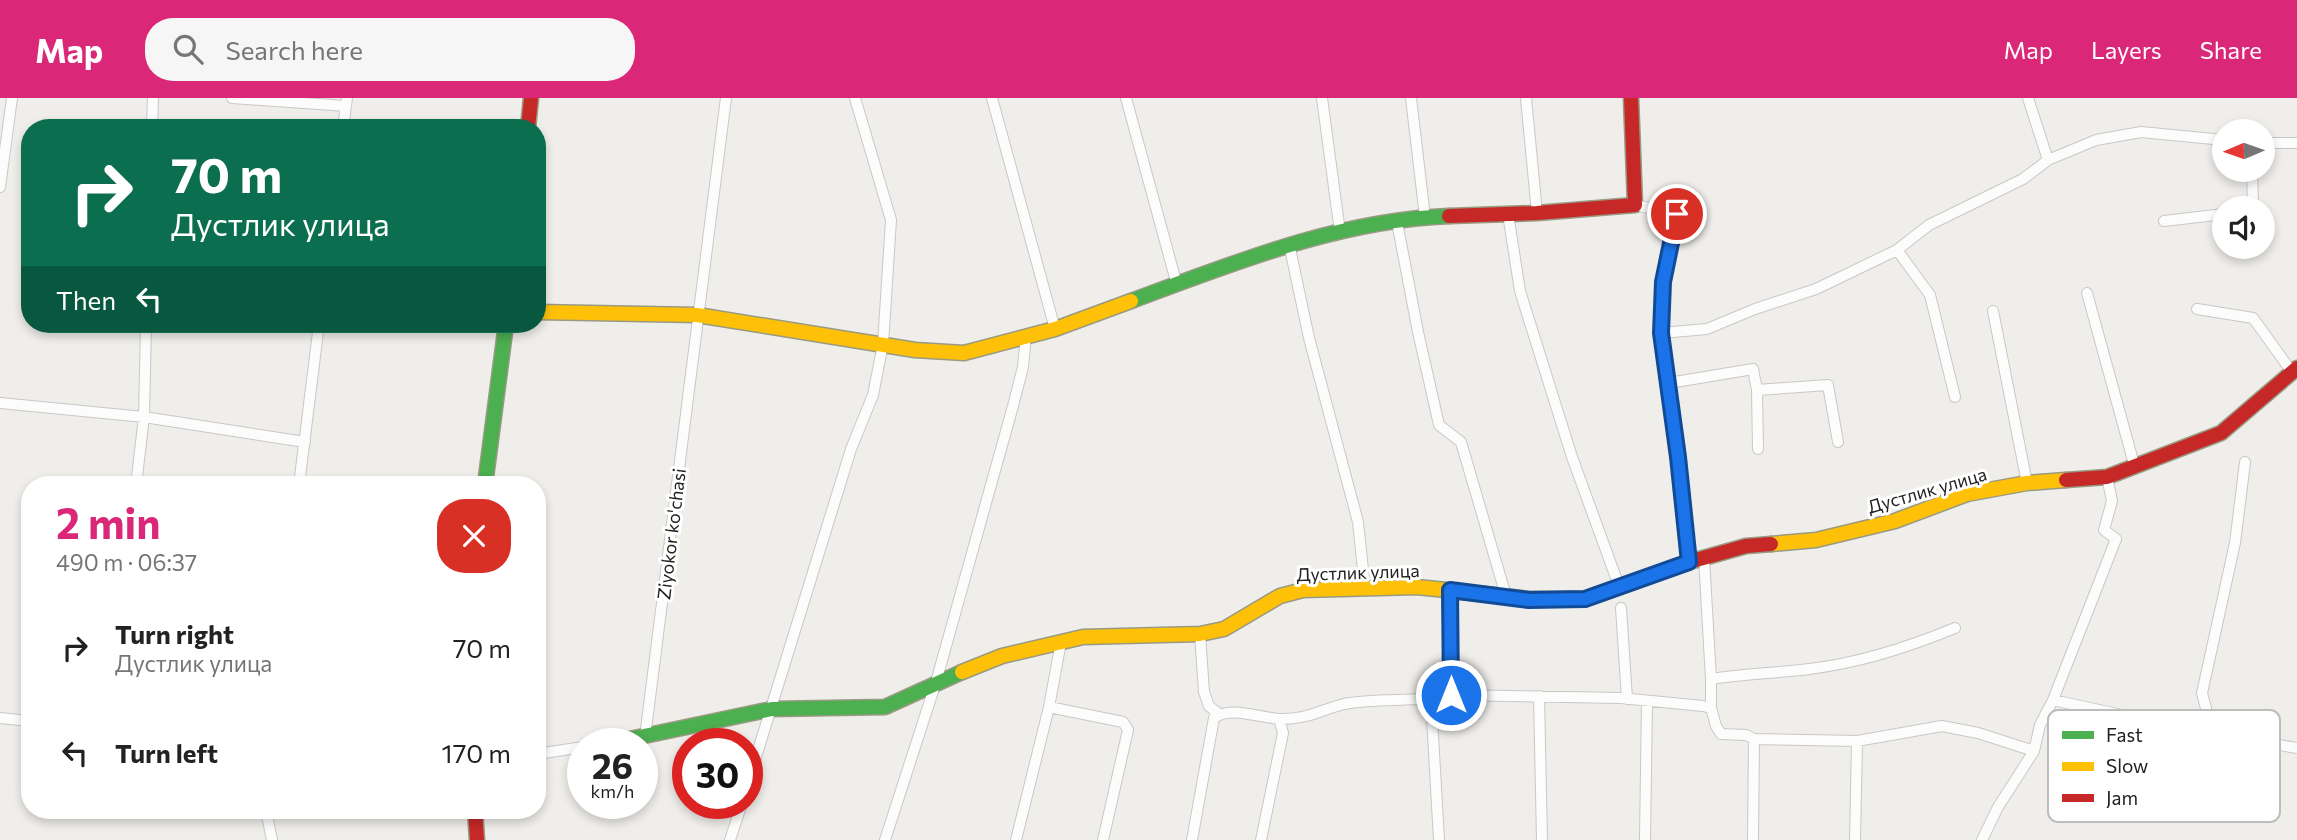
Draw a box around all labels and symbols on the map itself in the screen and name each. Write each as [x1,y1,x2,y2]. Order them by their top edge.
north arrow [2212,119,2275,182]
pin [1647,184,1707,244]
street label: Дустлик улица [1865,462,1989,518]
street label: Ziyokor ko'chasi [652,467,690,601]
street label: Дустлик улица [1296,559,1420,585]
position arrow [1414,658,1488,732]
legend [2048,710,2280,822]
text: Fast [2106,723,2143,746]
speed limit sign: 30 [672,728,763,819]
text: Slow [2106,754,2148,777]
text: Jam [2106,786,2138,809]

